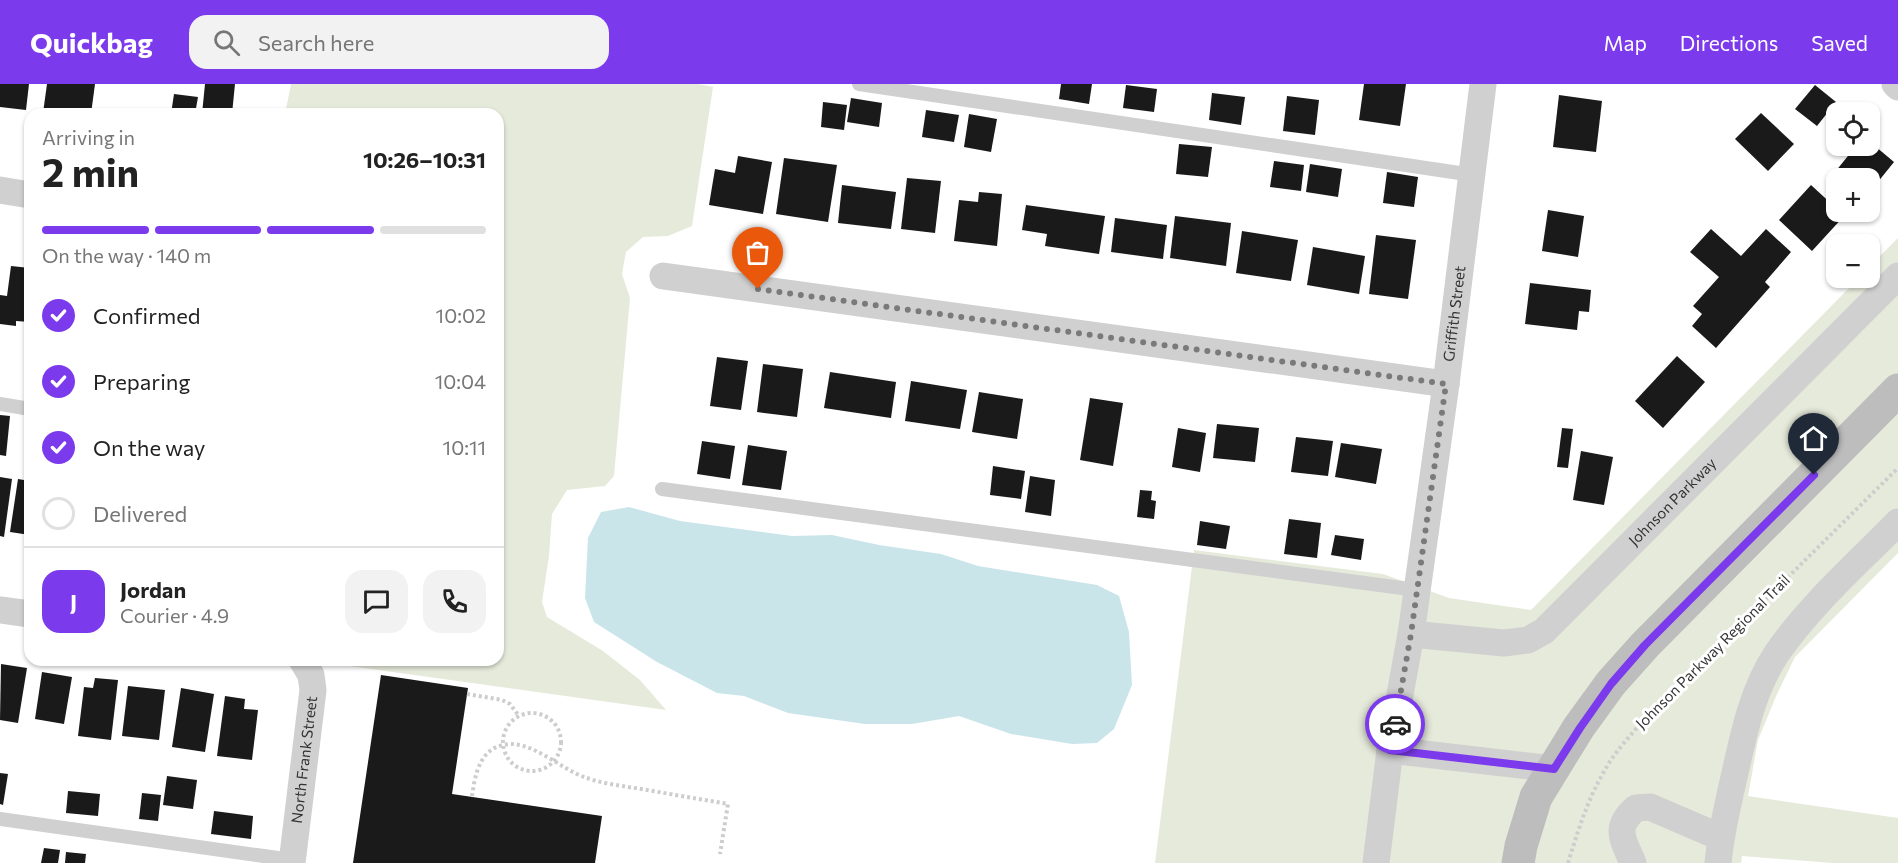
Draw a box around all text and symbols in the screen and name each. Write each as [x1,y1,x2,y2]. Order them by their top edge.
search box [189,15,609,69]
text: Quickbag [30,25,153,59]
icon: search [210,26,243,59]
text: Search here [258,29,374,56]
text: Map [1604,30,1647,55]
text: Directions [1680,30,1778,55]
text: Saved [1811,30,1868,55]
map controls [1826,102,1880,288]
button: locate [1826,102,1880,156]
text: Arriving in [42,125,135,149]
text: 10:26–10:31 [363,146,486,173]
text: 2 min [42,147,139,195]
button: + [1826,168,1880,222]
pin [732,227,783,289]
button: − [1826,234,1880,288]
icon: bag [741,236,774,269]
text: On the way · 140 m [42,243,211,267]
street label: Griffith Street [1439,265,1469,362]
icon: check [42,299,75,332]
text: Confirmed [93,302,200,329]
text: 10:02 [436,303,486,327]
icon: check [42,365,75,398]
text: Preparing [93,368,190,395]
text: 10:04 [435,369,486,393]
pin [1788,413,1839,475]
icon: home [1797,422,1830,455]
icon: check [42,431,75,464]
text: On the way [93,434,205,461]
text: 10:11 [443,435,486,459]
street label: Johnson Parkway [1624,454,1720,549]
text: Delivered [93,500,187,527]
button: chat [345,570,408,633]
button: phone [423,570,486,633]
street label: Johnson Parkway Regional Trail [1631,570,1793,732]
text: Jordan [120,576,186,603]
text: J [70,588,77,615]
text: Courier · 4.9 [120,603,229,627]
courier [1365,694,1425,754]
street label: North Frank Street [287,695,320,824]
icon: car [1379,708,1412,741]

